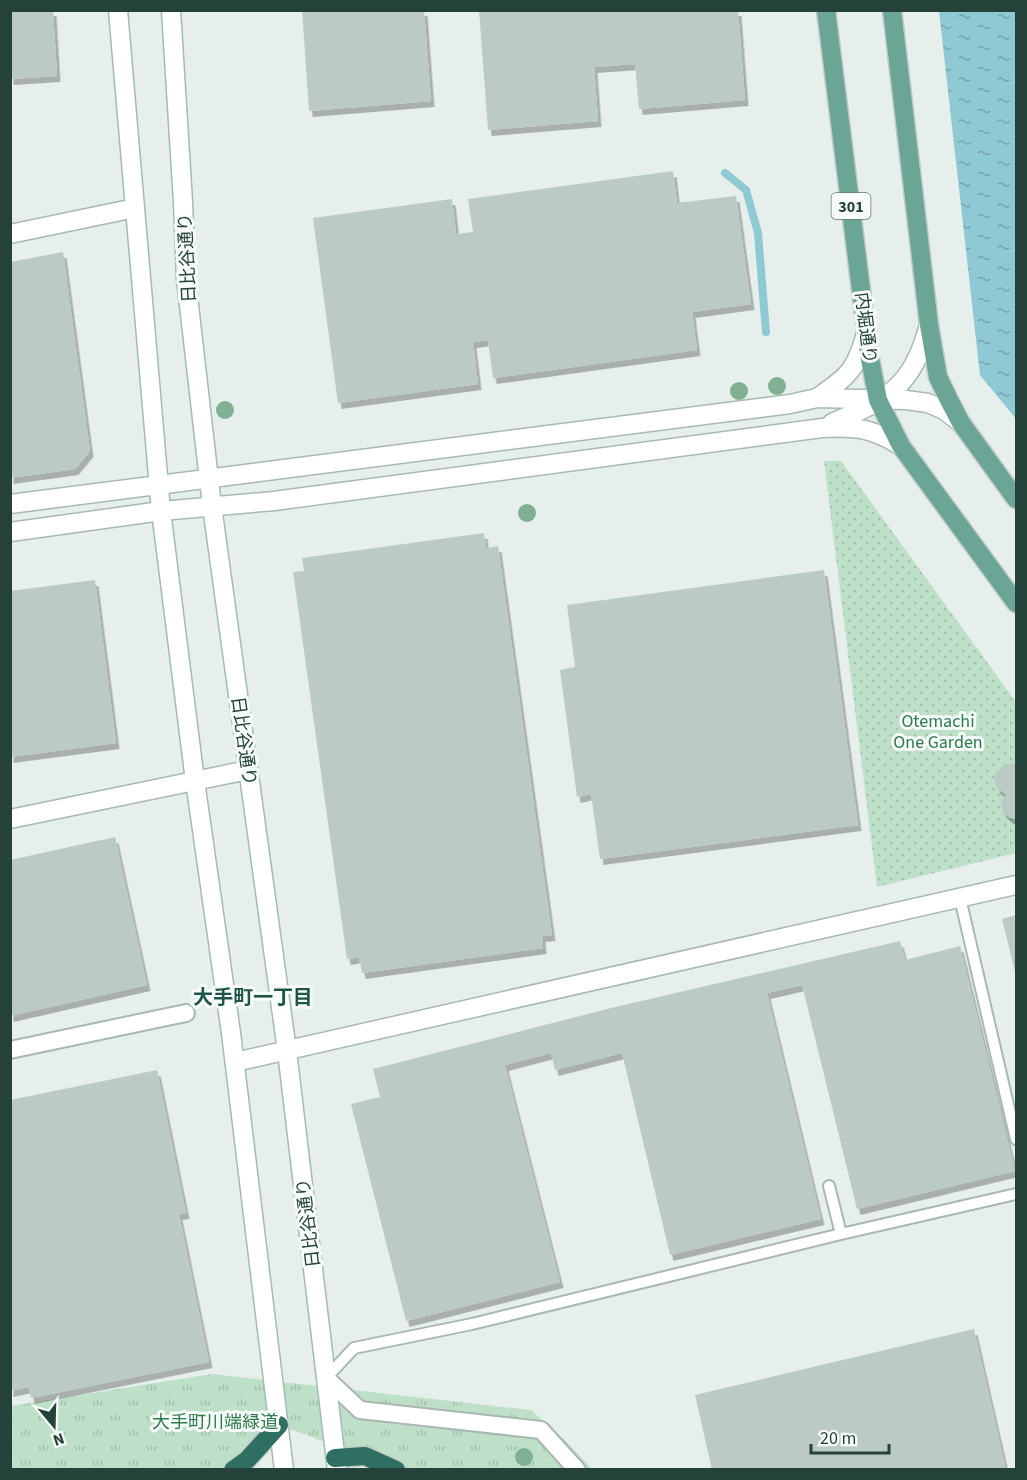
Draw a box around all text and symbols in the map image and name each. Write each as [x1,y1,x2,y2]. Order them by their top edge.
road number: 301 [832,193,870,219]
street label: 日比谷通り [173,212,202,304]
street label: 内堀通り [849,291,882,365]
street label: 日比谷通り [225,695,262,787]
park label: Otemachi One Garden [893,709,983,755]
district label: 大手町一丁目 [193,984,313,1012]
street label: 日比谷通り [291,1177,326,1269]
north arrow [24,1396,84,1456]
park label: 大手町川端緑道 [152,1410,278,1435]
scale bar [811,1417,889,1455]
text: 20 m [820,1426,856,1451]
text: N [50,1427,67,1451]

